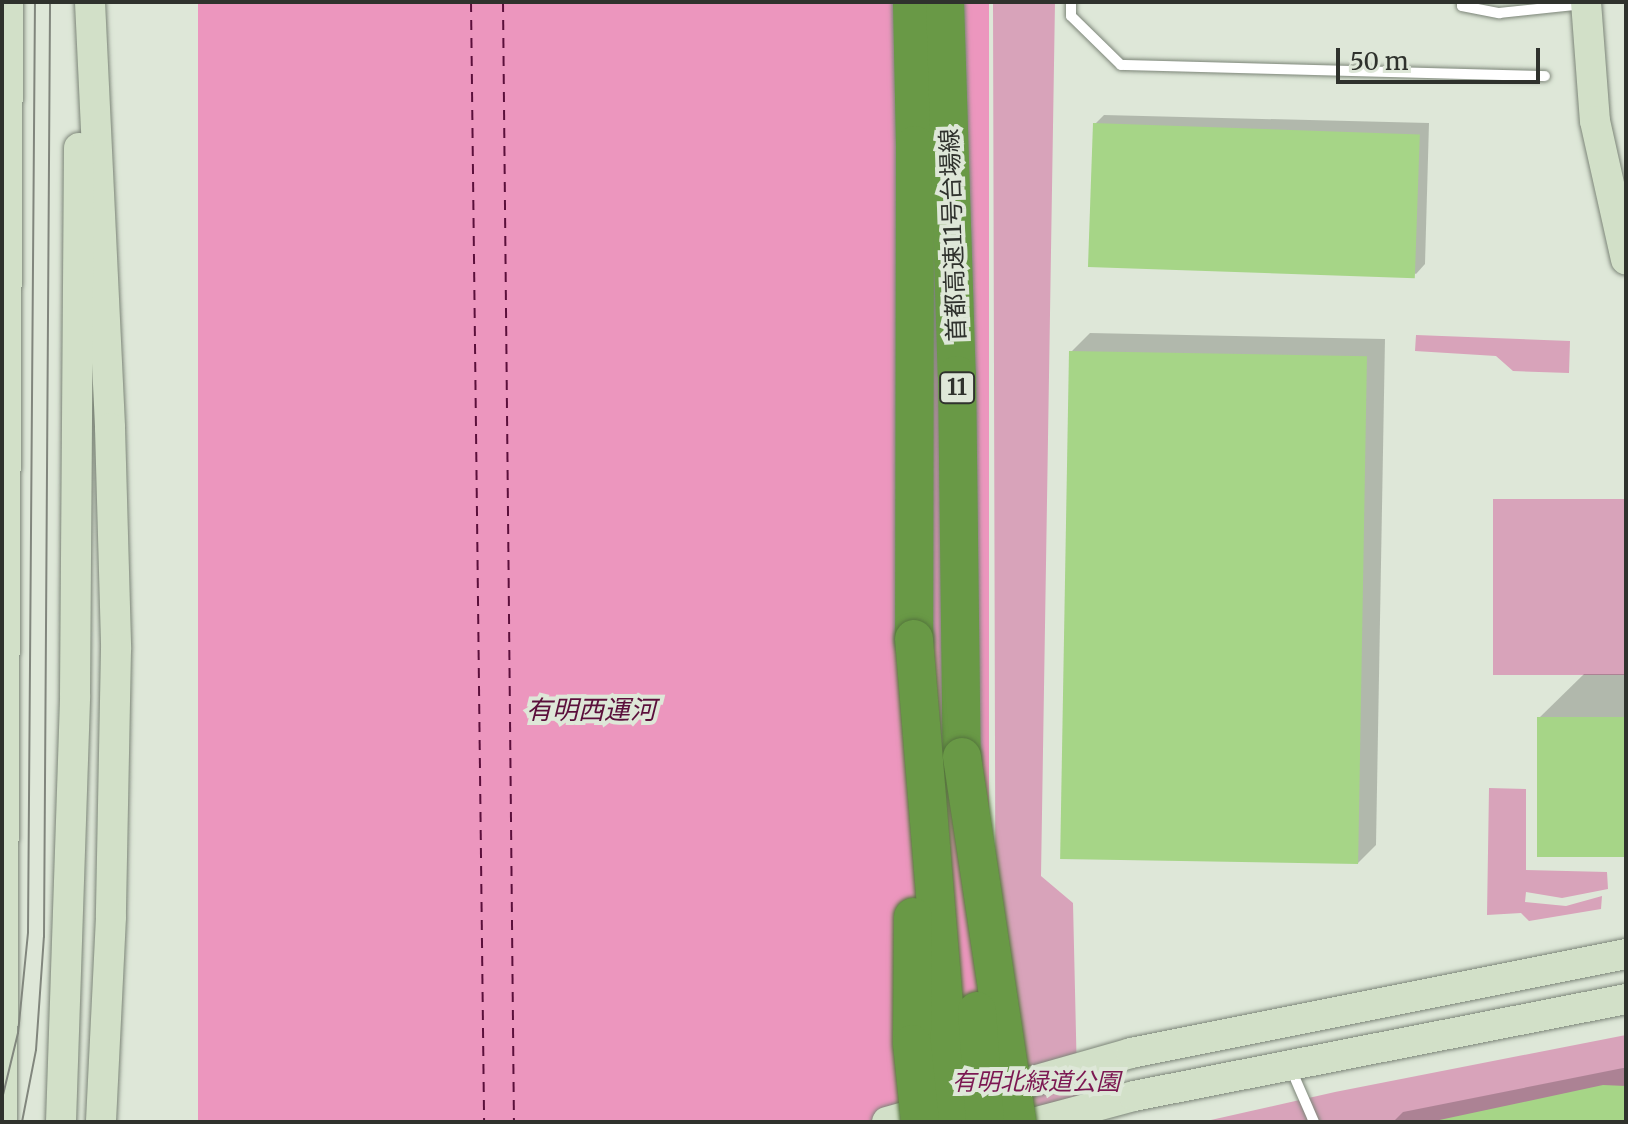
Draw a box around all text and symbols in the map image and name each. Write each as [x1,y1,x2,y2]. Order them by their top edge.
scale bar [1340,32,1544,82]
text: 50 m [1350,46,1409,77]
street label: 首都高速11号台場線 [935,128,971,342]
road number: 11 [939,370,975,406]
water label: 有明西運河 [526,694,656,726]
park label: 有明北緑道公園 [952,1068,1120,1096]

